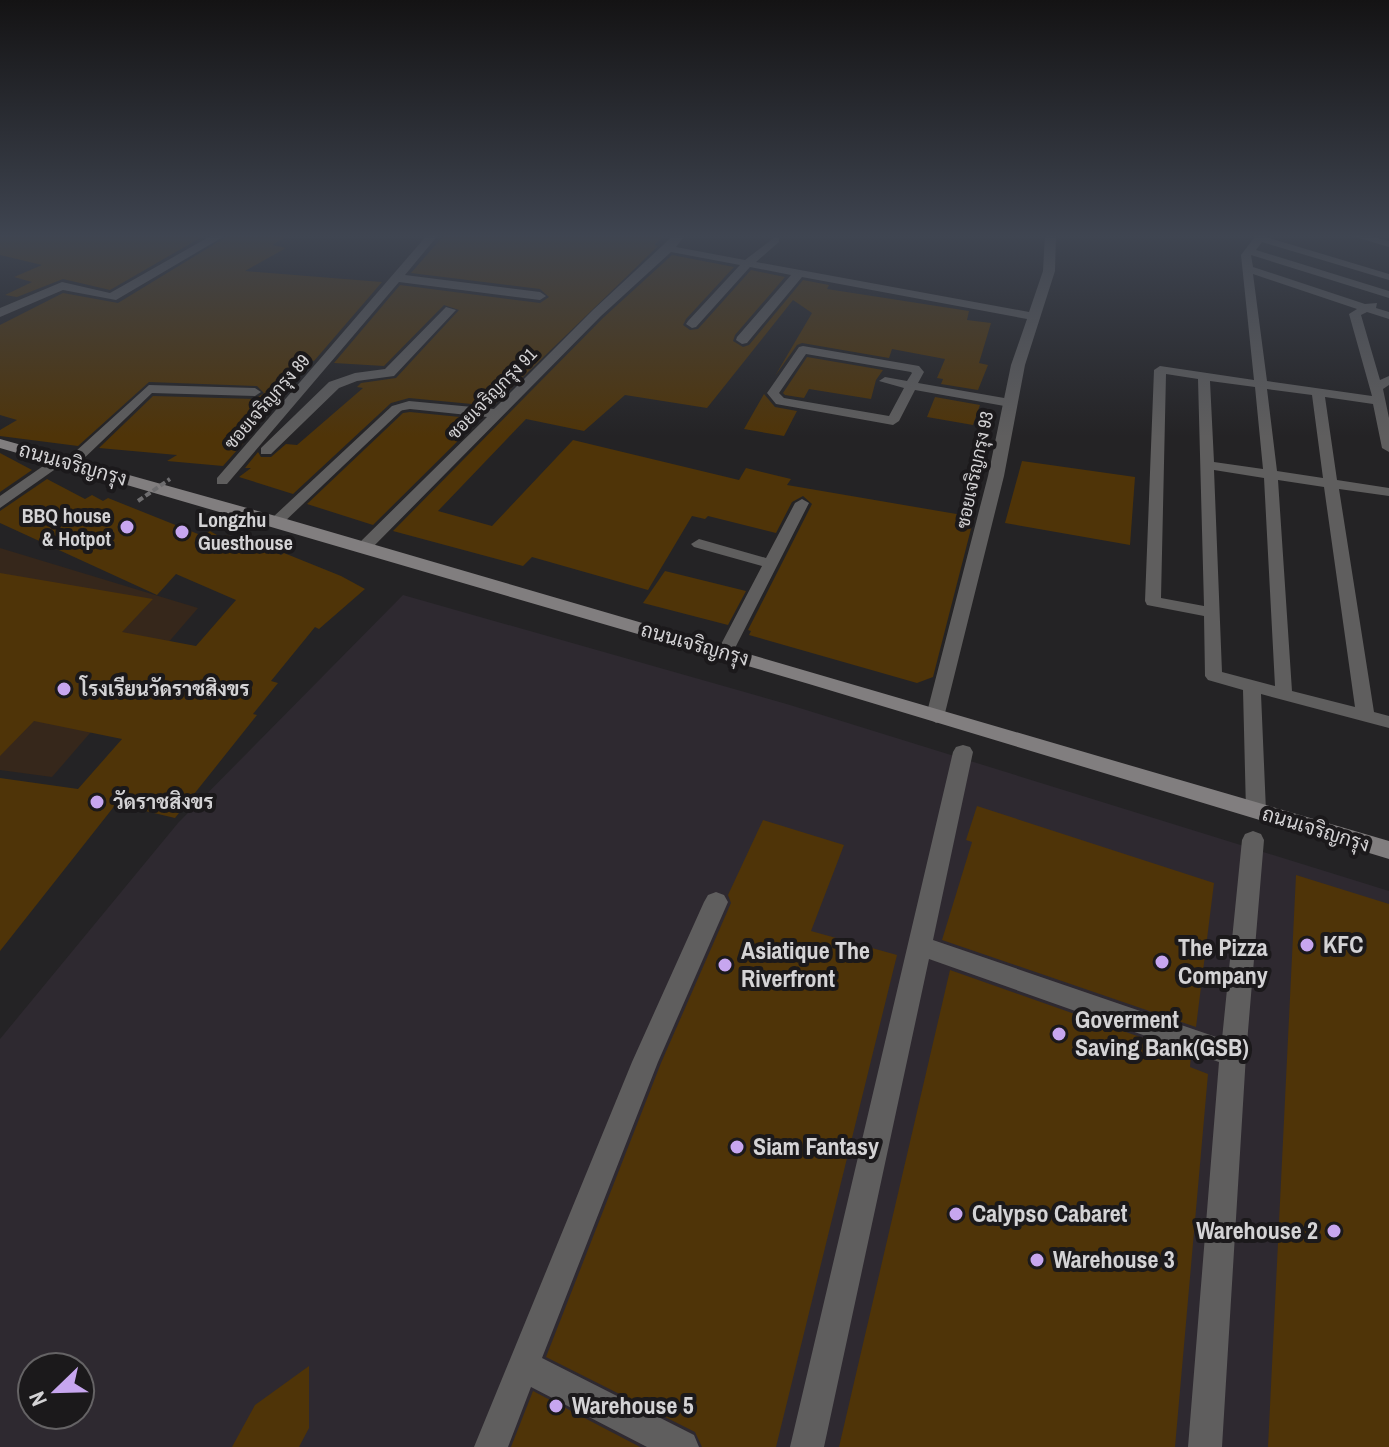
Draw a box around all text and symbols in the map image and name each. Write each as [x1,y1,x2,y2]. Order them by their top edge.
street label: ซอยเจริญกรุง 91 [441,342,542,445]
street label: ซอยเจริญกรุง 89 [218,349,315,455]
street label: ซอยเจริญกรุง 93 [950,409,999,531]
street label: ถนนเจริญกรุง [16,435,130,493]
place label: BBQ house & Hotpot [22,502,112,552]
place label: Longzhu Guesthouse [198,506,293,556]
marker: BBQ house & Hotpot [118,518,136,536]
marker: Longzhu Guesthouse [173,523,191,541]
street label: ถนนเจริญกรุง [638,615,752,673]
place label: โรงเรียนวัดราชสิงขร [79,675,249,702]
marker: โรงเรียนวัดราชสิงขร [55,680,73,698]
place label: วัดราชสิงขร [113,788,213,815]
marker: วัดราชสิงขร [88,793,106,811]
street label: ถนนเจริญกรุง [1259,799,1373,859]
place label: KFC [1323,928,1363,960]
place label: The Pizza Company [1178,931,1268,991]
place label: Asiatique The Riverfront [741,934,870,994]
marker: KFC [1298,936,1316,954]
marker: The Pizza Company [1153,953,1171,971]
marker: Asiatique The Riverfront [716,956,734,974]
place label: Goverment Saving Bank(GSB) [1075,1003,1249,1063]
marker: Goverment Saving Bank(GSB) [1050,1025,1068,1043]
place label: Siam Fantasy [753,1130,879,1162]
marker: Siam Fantasy [728,1138,746,1156]
place label: Calypso Cabaret [972,1197,1128,1229]
marker: Calypso Cabaret [947,1205,965,1223]
place label: Warehouse 2 [1196,1214,1318,1246]
marker: Warehouse 2 [1325,1222,1343,1240]
place label: Warehouse 3 [1053,1243,1175,1275]
marker: Warehouse 3 [1028,1251,1046,1269]
north arrow [16,1351,96,1431]
text: N [21,1387,54,1411]
place label: Warehouse 5 [572,1389,694,1421]
marker: Warehouse 5 [547,1397,565,1415]

